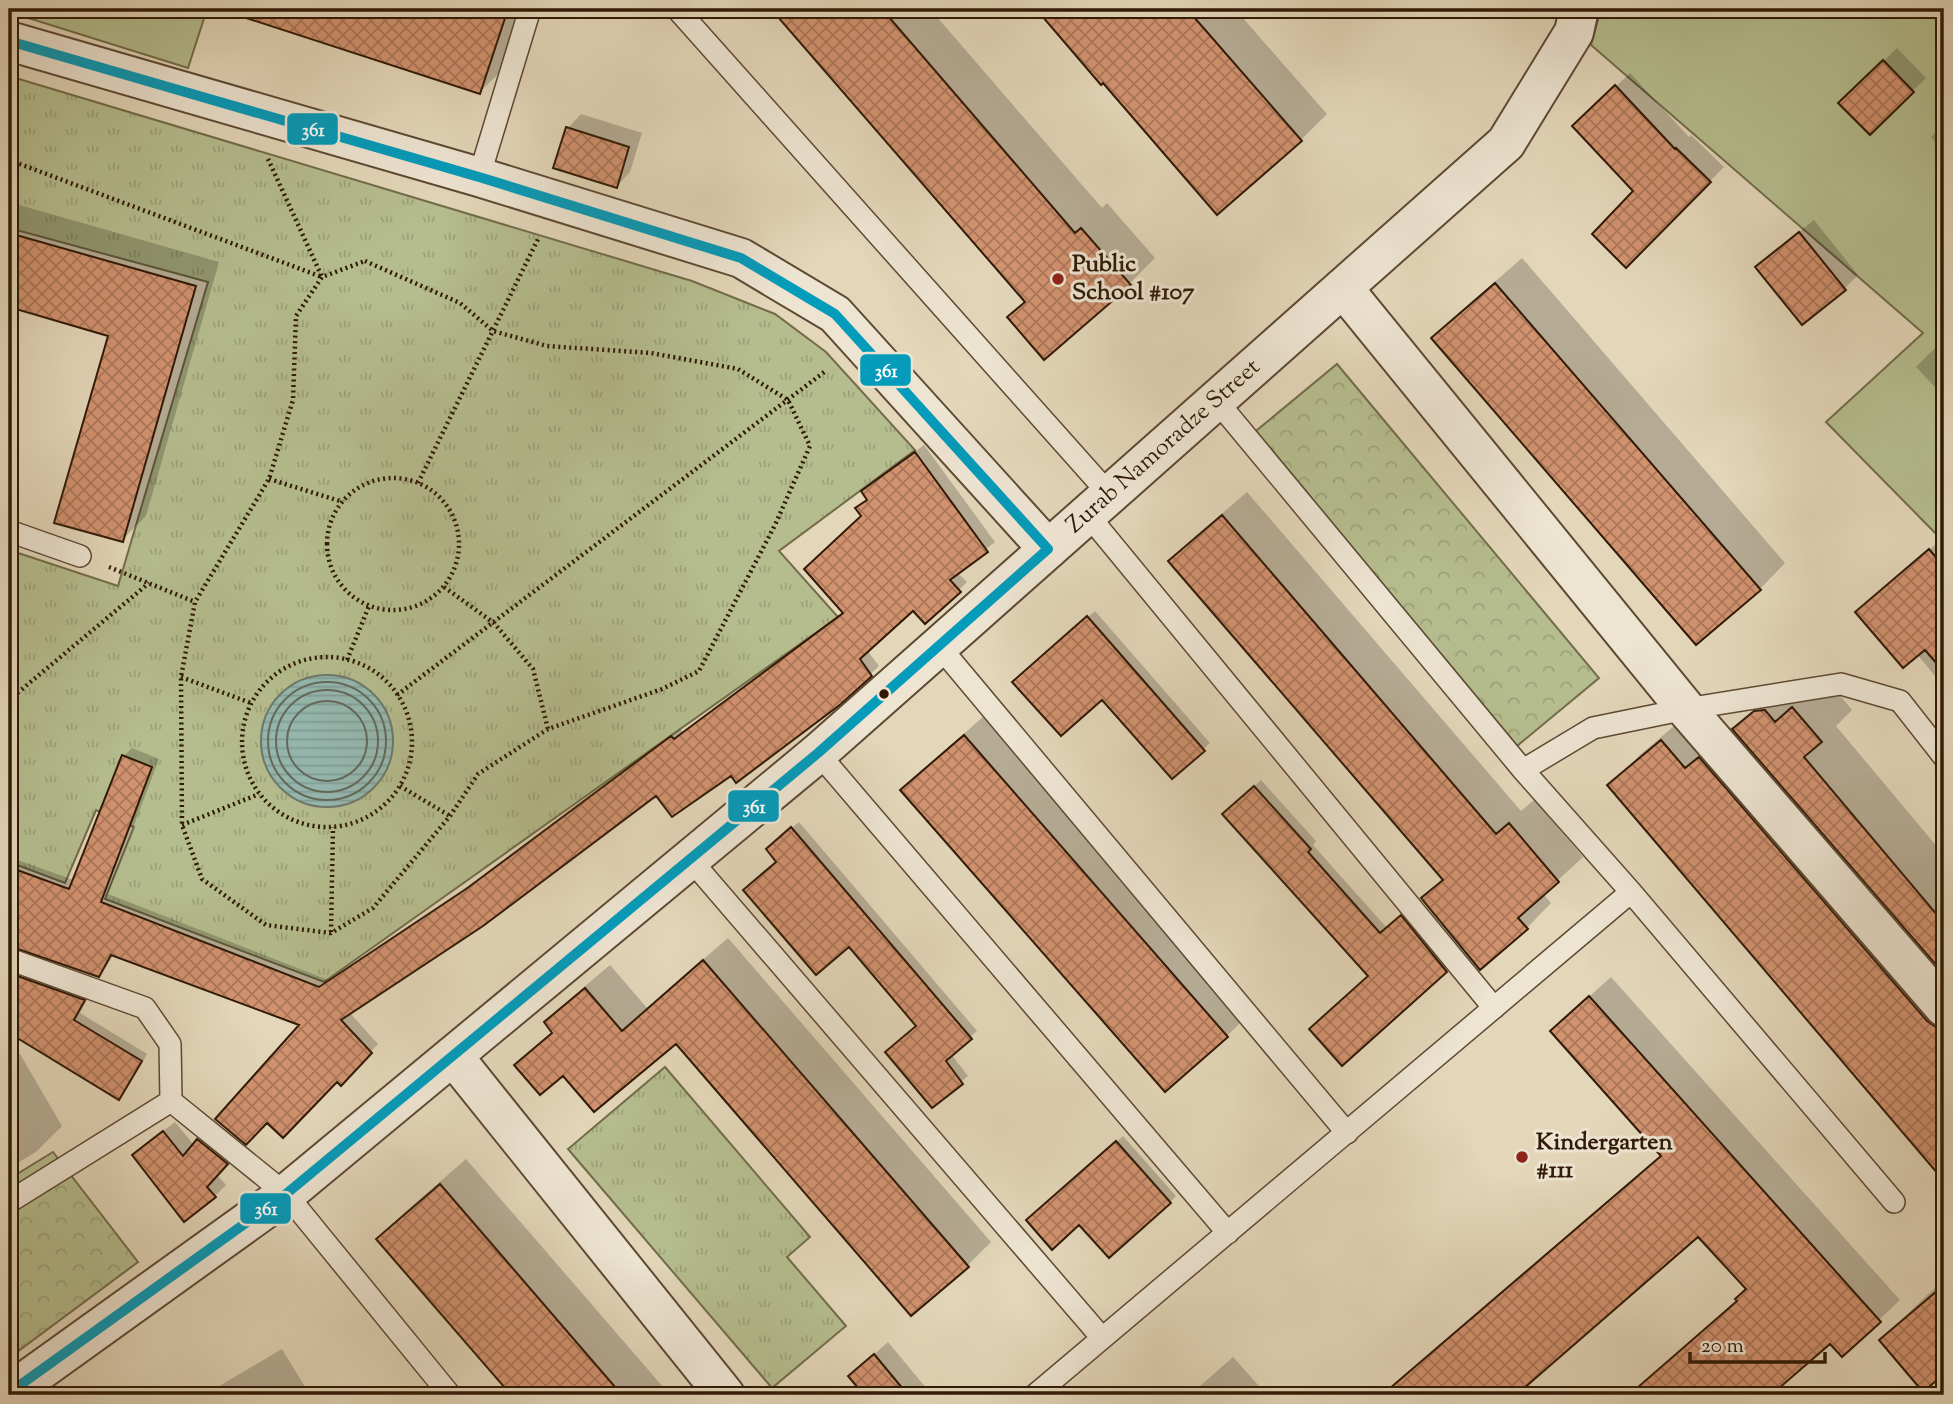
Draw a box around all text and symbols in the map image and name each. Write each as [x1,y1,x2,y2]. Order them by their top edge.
line badge: 361 [286,112,339,146]
text: 361 [301,118,325,145]
place label: Public School #107 [1072,248,1194,310]
marker: Public School #107 [1050,271,1066,287]
street label: Zurab Namoradze Street [1059,351,1268,542]
line badge: 361 [859,353,912,387]
text: 361 [874,359,898,386]
unlabelled marker [877,687,891,701]
line badge: 361 [727,789,780,823]
text: 361 [742,795,766,822]
place label: Kindergarten #111 [1536,1126,1673,1188]
marker: Kindergarten #111 [1514,1149,1530,1165]
line badge: 361 [239,1192,292,1225]
text: 361 [254,1197,278,1224]
scale bar [1690,1320,1825,1364]
text: 20 m [1701,1332,1744,1362]

